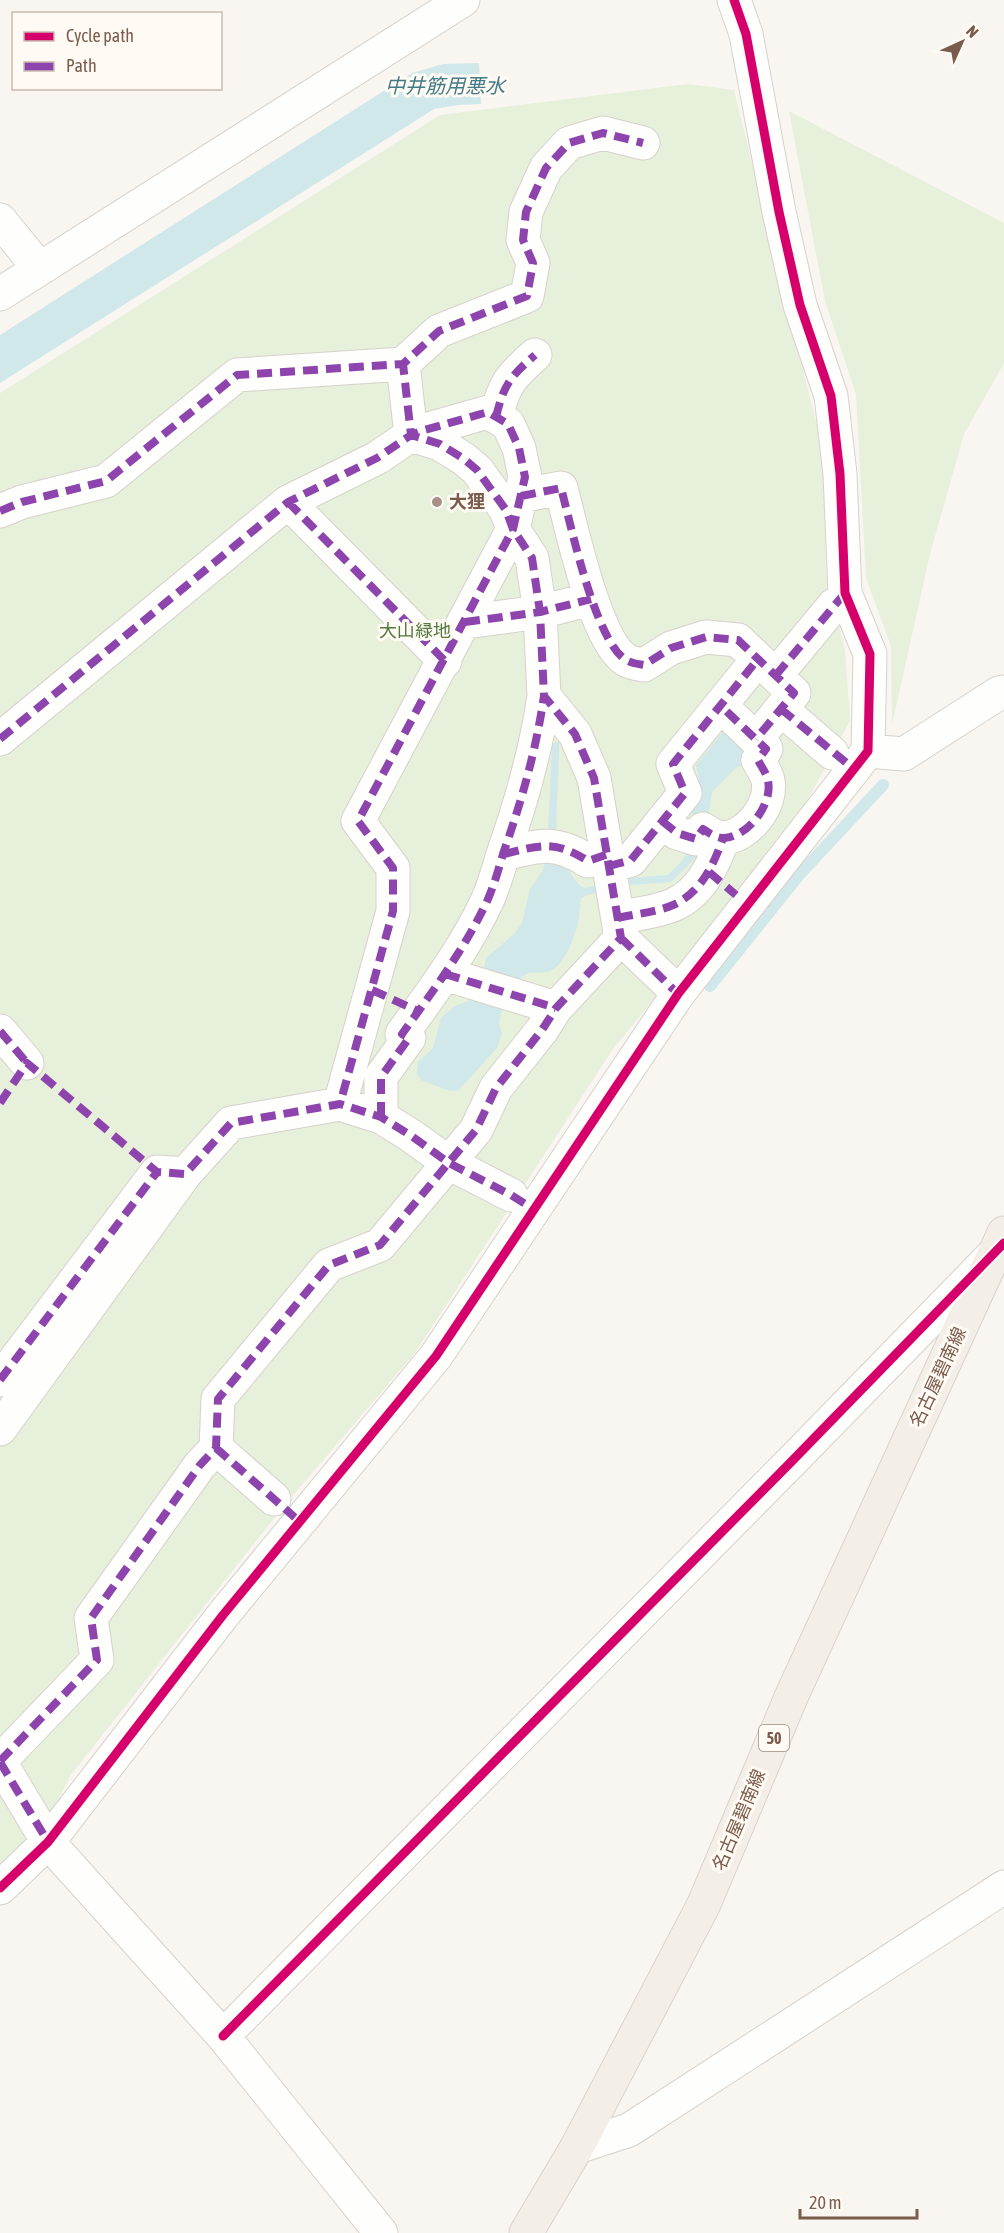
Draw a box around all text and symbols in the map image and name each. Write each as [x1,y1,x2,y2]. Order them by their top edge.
legend [12,12,222,90]
north arrow [932,12,992,72]
text: N [963,22,982,41]
text: Cycle path [66,25,134,46]
text: Path [66,55,97,76]
water label: 中井筋用悪水 [385,74,507,97]
place label: 大狸 [449,491,485,512]
marker: 大狸 [430,495,444,509]
park label: 大山緑地 [379,620,451,641]
street label: 名古屋碧南線 [905,1323,970,1430]
road number: 50 [759,1725,789,1751]
street label: 名古屋碧南線 [708,1766,769,1874]
scale bar [800,2182,917,2220]
text: 20 m [809,2192,841,2213]

